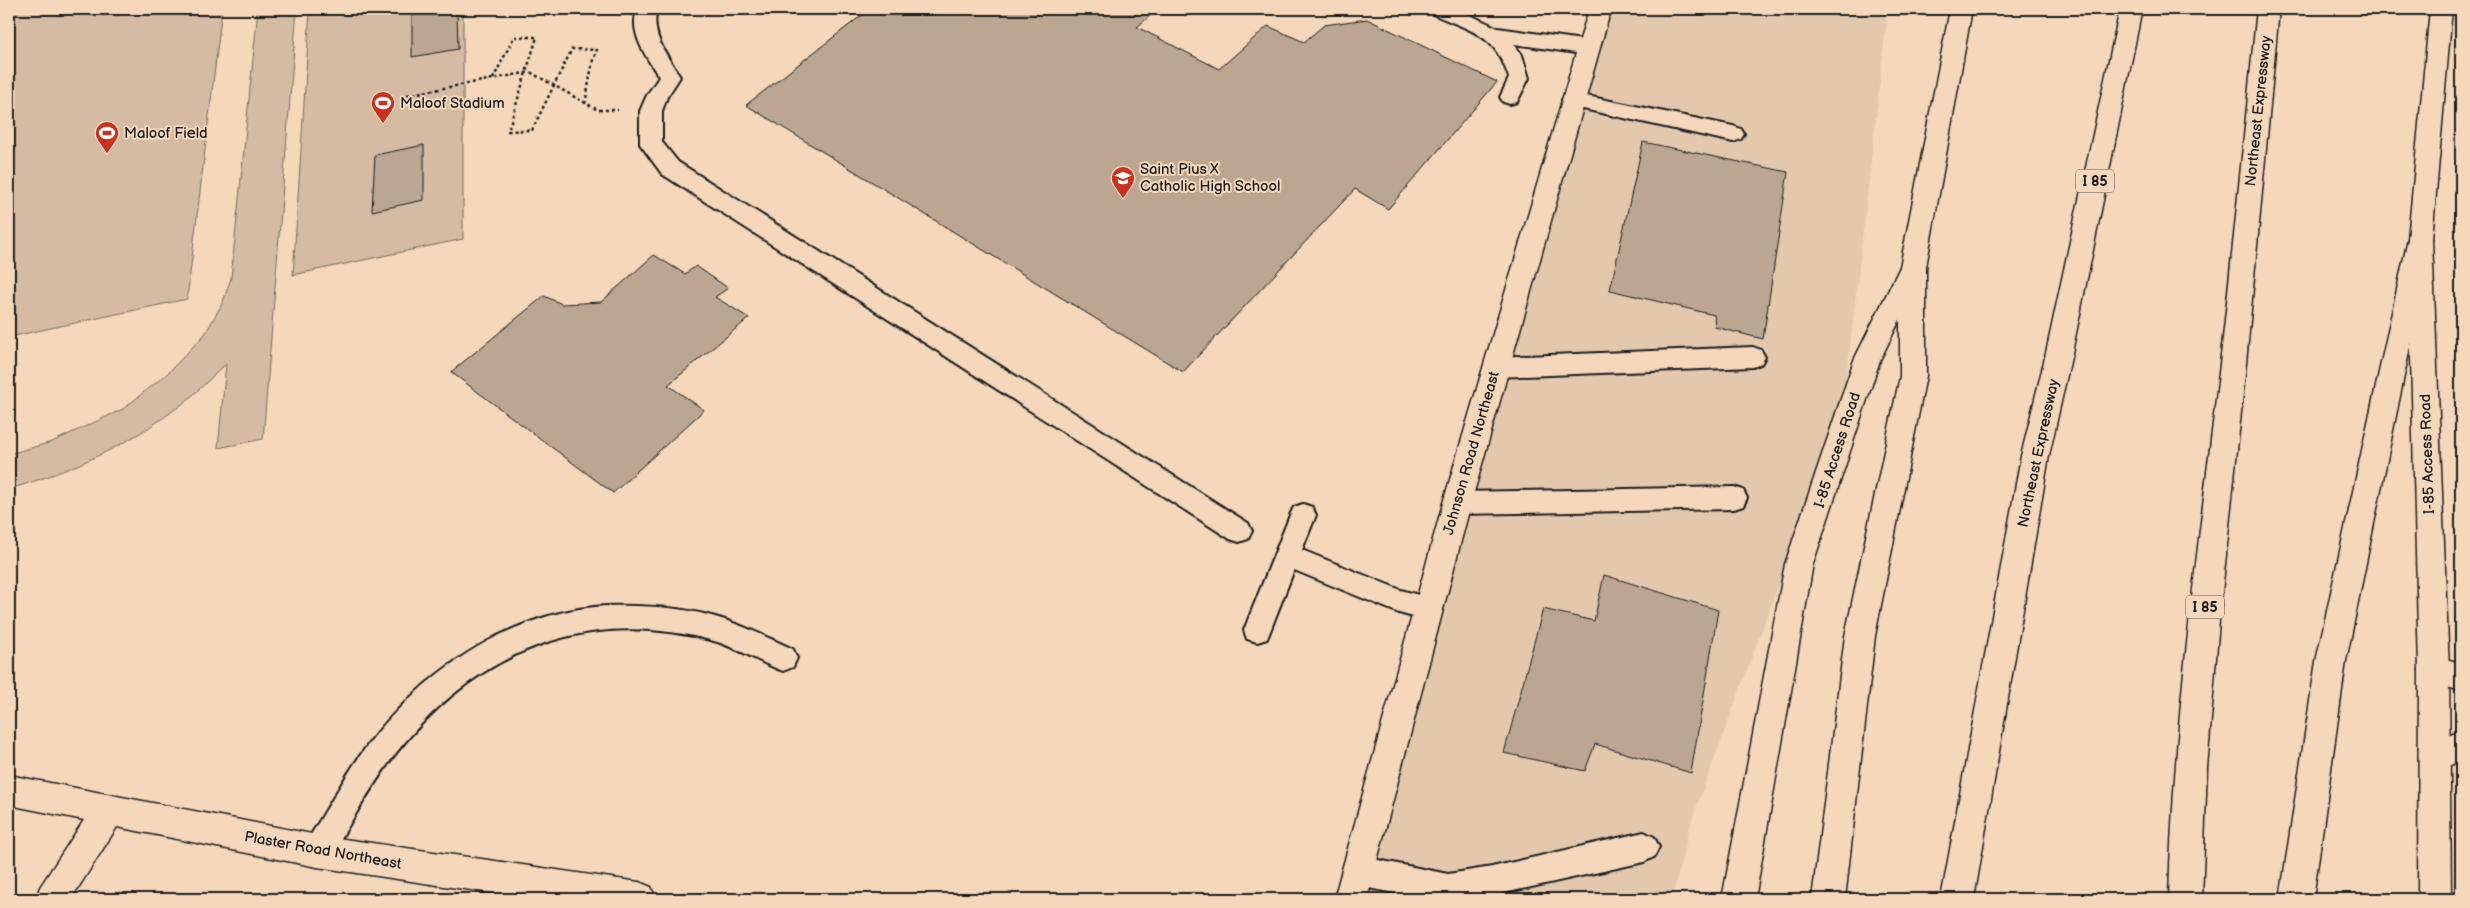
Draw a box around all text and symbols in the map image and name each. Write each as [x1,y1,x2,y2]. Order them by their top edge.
street label: Northeast Expressway [2241,35,2276,187]
sports icon: Maloof Stadium [370,90,396,124]
place label: Maloof Stadium [400,94,505,113]
sports icon: Maloof Field [94,120,120,154]
place label: Maloof Field [124,124,208,143]
place label: Saint Pius X Catholic High School [1140,160,1280,196]
school or university icon: Saint Pius X Catholic High School [1110,165,1136,199]
road number: I 85 [2076,170,2114,192]
street label: Johnson Road Northeast [1439,369,1504,537]
street label: Northeast Expressway [2013,377,2064,529]
street label: I-85 Access Road [1810,390,1865,510]
street label: I-85 Access Road [2416,393,2439,514]
road number: I 85 [2186,596,2224,618]
street label: Plaster Road Northeast [243,827,403,874]

